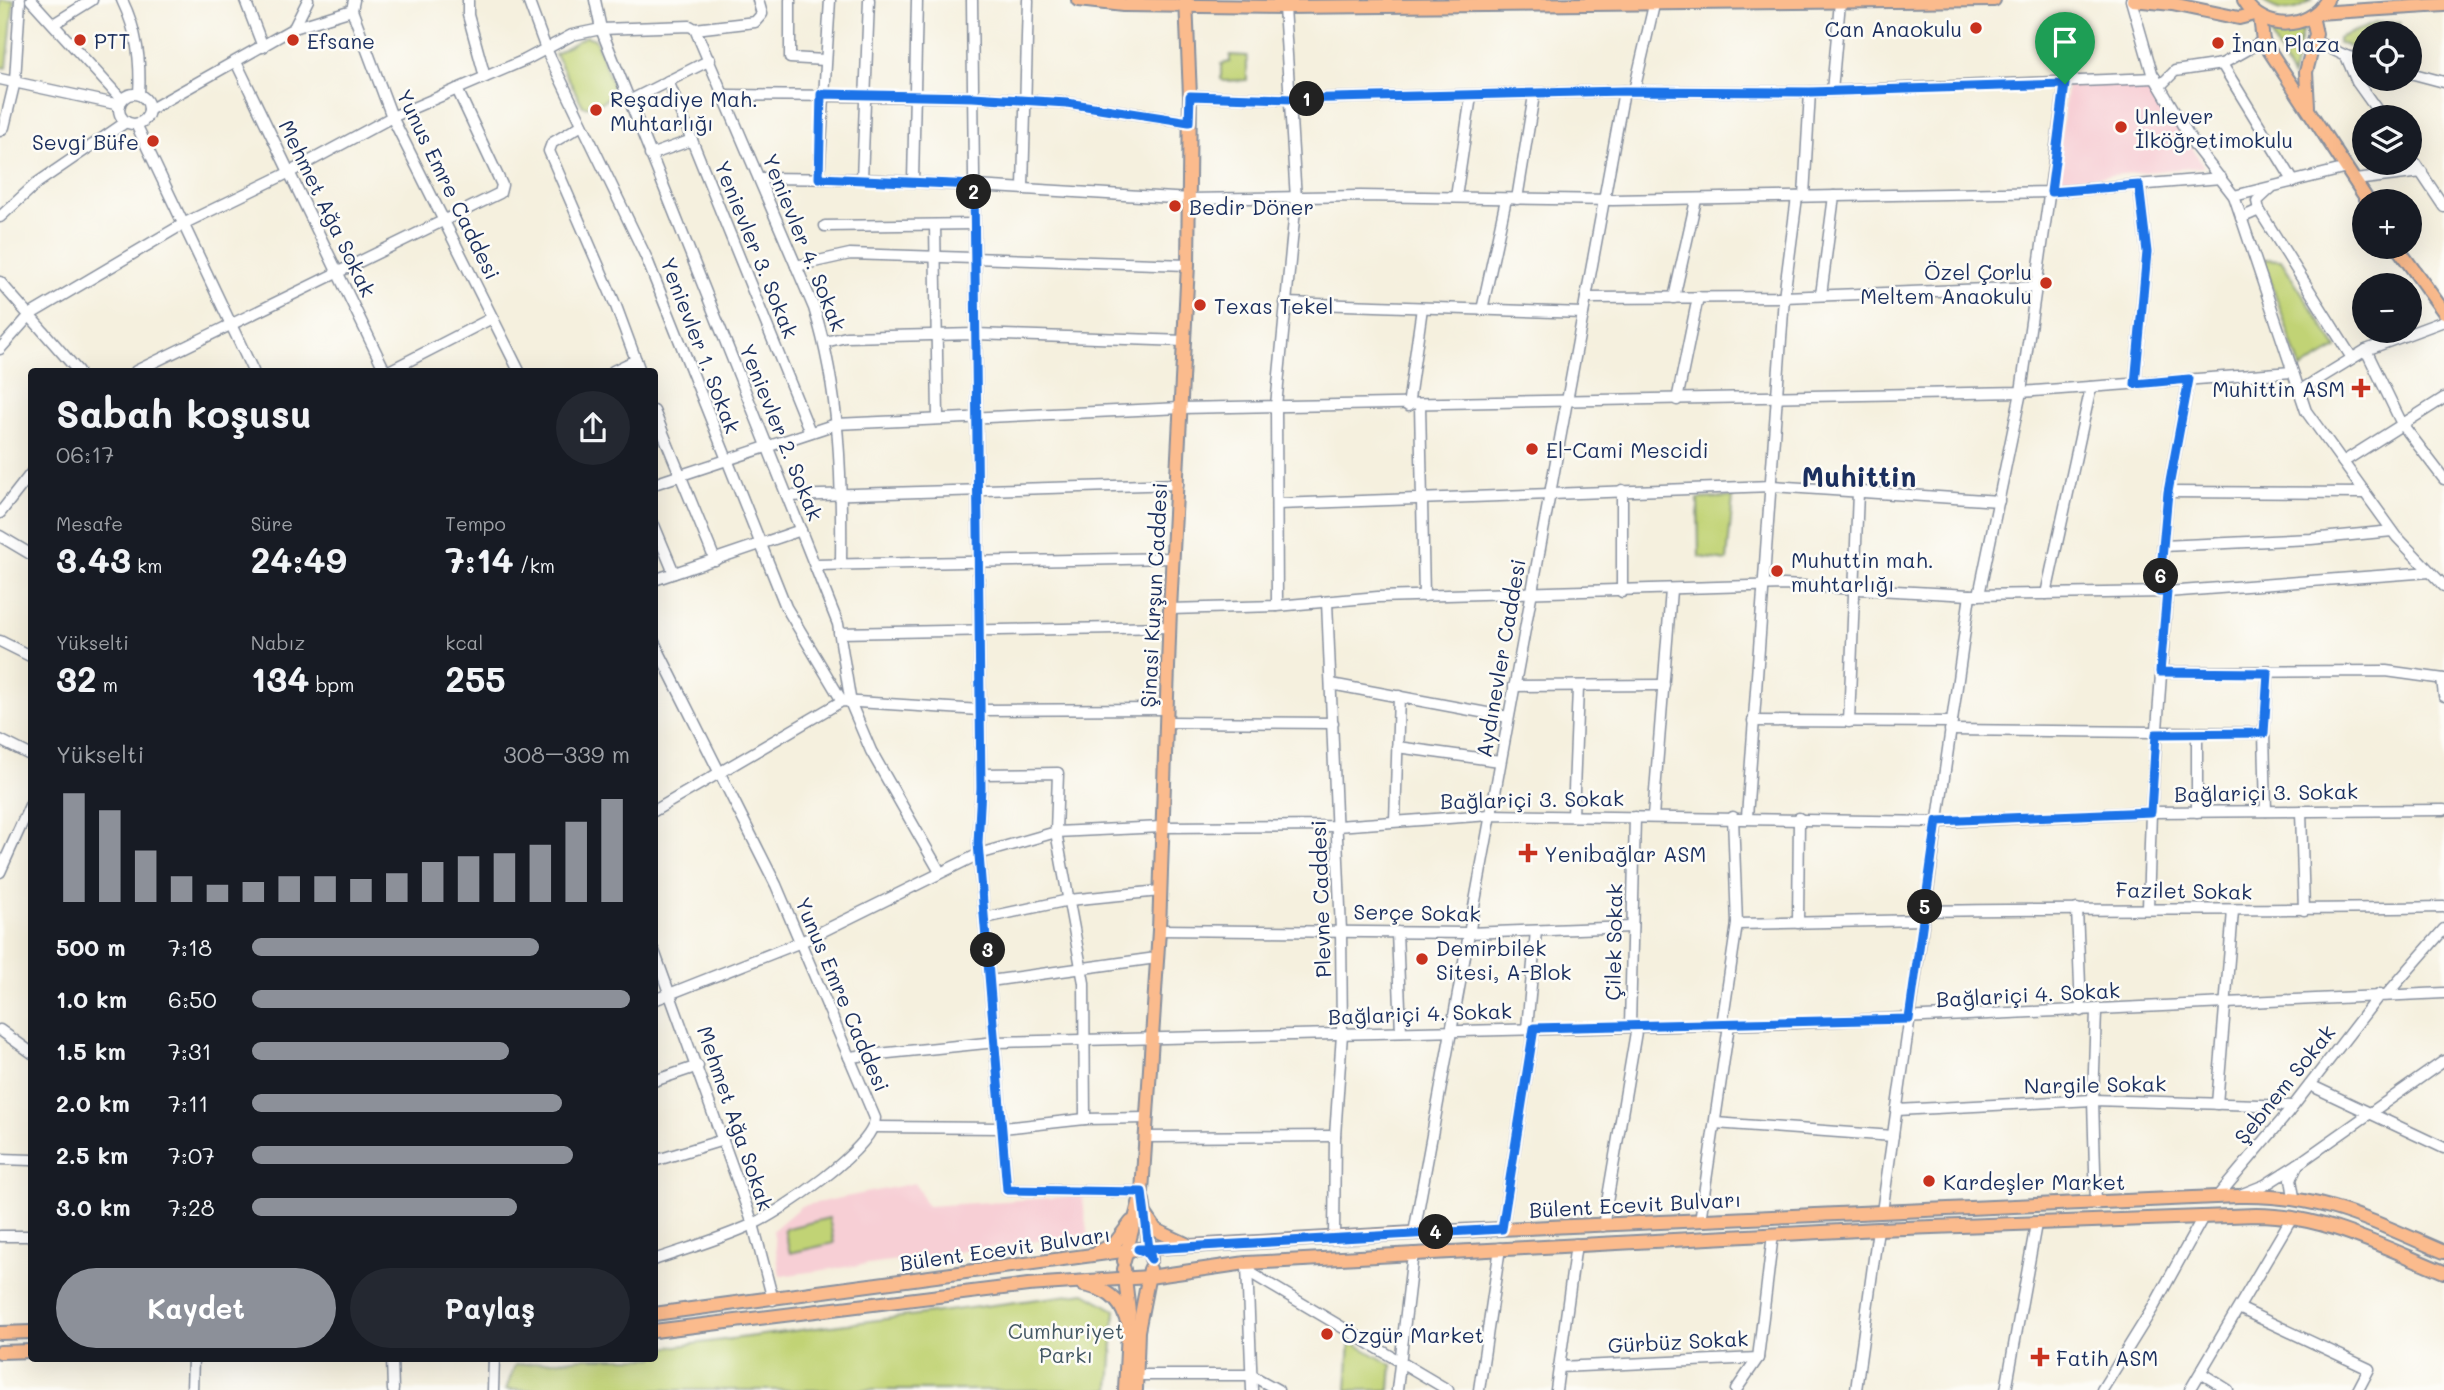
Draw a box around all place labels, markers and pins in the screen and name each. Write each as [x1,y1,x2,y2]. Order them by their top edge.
pin [2035,12.0,2095,84]
place label: Can Anaokulu [1824,15,1962,42]
marker: Can Anaokulu [1968,20,1984,36]
place label: PTT [94,27,130,54]
place label: Efsane [307,27,375,54]
place label: İnan Plaza [2232,30,2340,57]
marker: PTT [72,32,88,48]
marker: Efsane [285,32,301,48]
marker: İnan Plaza [2210,35,2226,51]
pin: 1 [1290,82,1324,116]
place label: Reşadiye Mah. Muhtarlığı [610,85,758,136]
marker: Reşadiye Mah. Muhtarlığı [588,102,604,118]
place label: Unlever İlköğretimokulu [2135,102,2293,153]
marker: Unlever İlköğretimokulu [2113,119,2129,135]
place label: Sevgi Büfe [32,128,139,155]
marker: Sevgi Büfe [145,133,161,149]
pin: 2 [956,174,992,210]
place label: Bedir Döner [1189,193,1314,220]
marker: Bedir Döner [1167,198,1183,214]
place label: Özel Çorlu Meltem Anaokulu [1860,258,2032,309]
marker: Özel Çorlu Meltem Anaokulu [2038,275,2054,291]
place label: Texas Tekel [1214,292,1334,319]
marker: Texas Tekel [1192,297,1208,313]
place label: Muhittin ASM [2212,375,2345,402]
marker: Muhittin ASM [2351,378,2371,398]
place label: El-Cami Mescidi [1546,436,1709,463]
marker: El-Cami Mescidi [1524,441,1540,457]
place label: Muhuttin mah. muhtarlığı [1791,546,1934,597]
pin: 6 [2144,558,2178,594]
marker: Muhuttin mah. muhtarlığı [1769,563,1785,579]
place label: Yenibağlar ASM [1544,840,1706,867]
marker: Yenibağlar ASM [1518,843,1538,863]
pin: 5 [1908,890,1942,925]
pin: 3 [970,932,1006,968]
place label: Demirbilek Sitesi, A-Blok [1436,934,1571,985]
marker: Demirbilek Sitesi, A-Blok [1414,951,1430,967]
place label: Kardeşler Market [1943,1168,2125,1195]
marker: Kardeşler Market [1921,1173,1937,1189]
pin: 4 [1418,1214,1454,1250]
place label: Özgür Market [1341,1321,1484,1348]
marker: Özgür Market [1319,1326,1335,1342]
place label: Fatih ASM [2056,1344,2158,1371]
marker: Fatih ASM [2030,1347,2050,1367]

